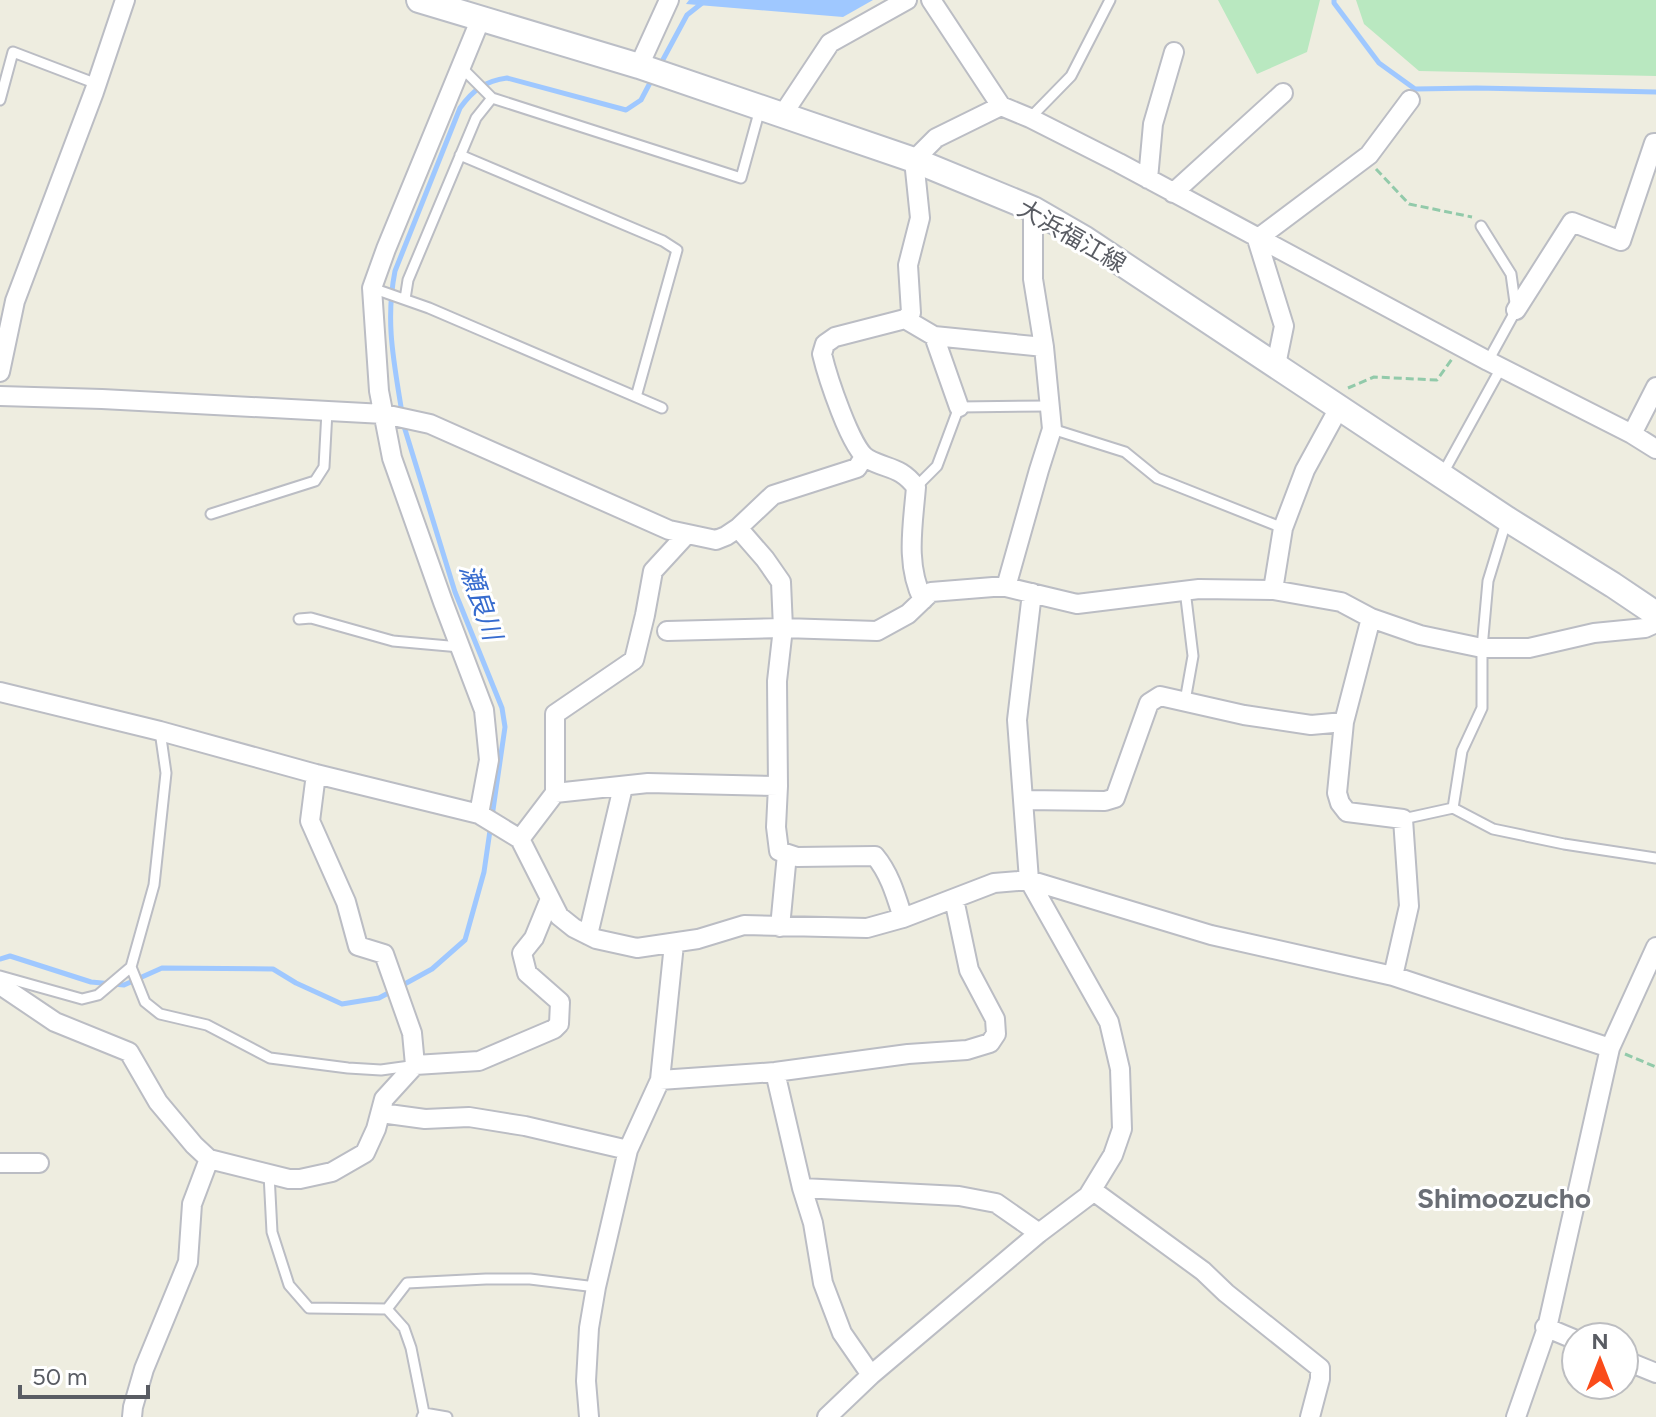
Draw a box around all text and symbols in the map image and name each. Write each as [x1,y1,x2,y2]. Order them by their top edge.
street label: 大浜福江線 [1013,193,1131,279]
water label: 瀬良川 [453,560,510,647]
district label: Shimoozucho [1417,1181,1591,1215]
north arrow [1560,1321,1640,1401]
text: N [1591,1328,1609,1355]
scale bar [20,1349,148,1399]
text: 50 m [32,1362,88,1391]

